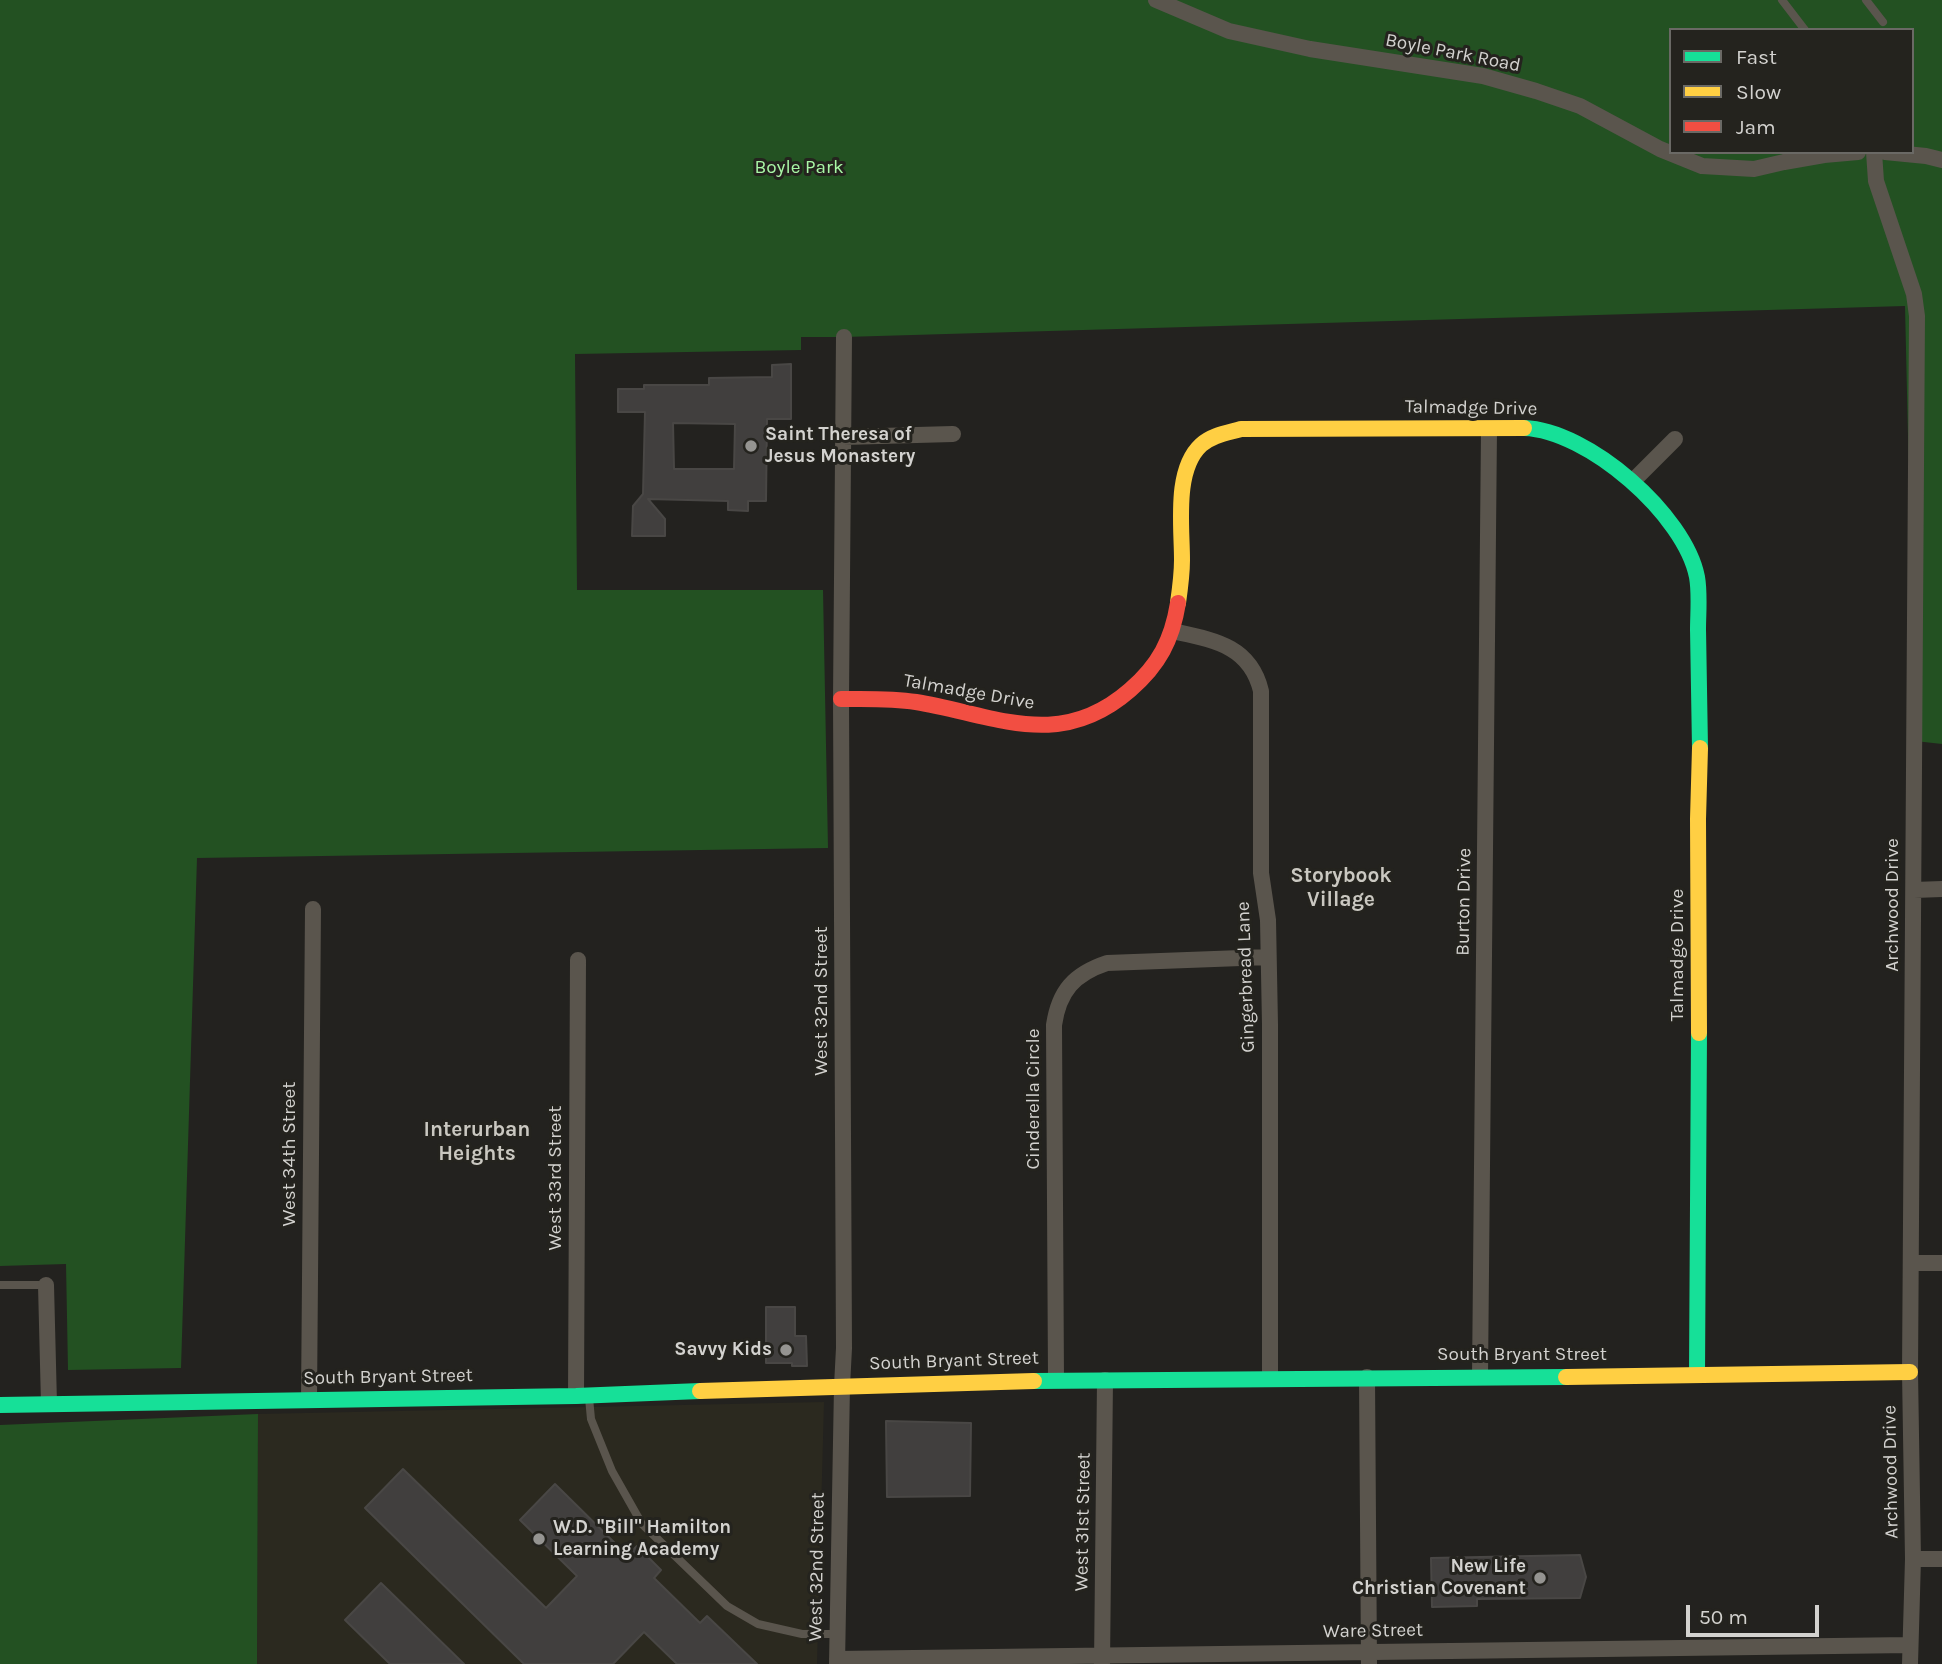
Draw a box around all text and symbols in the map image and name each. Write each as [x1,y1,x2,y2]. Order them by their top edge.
legend [1669,28,1914,154]
street label: Boyle Park Road [1383,29,1523,77]
text: Fast [1736,45,1777,69]
text: Slow [1736,80,1781,104]
text: Jam [1736,115,1776,139]
park label: Boyle Park [754,157,844,179]
street label: Talmadge Drive [1405,395,1537,421]
place label: Saint Theresa of Jesus Monastery [765,424,915,468]
marker: Saint Theresa of Jesus Monastery [743,438,759,454]
street label: Talmadge Drive [902,669,1036,715]
street label: Archwood Drive [1882,838,1904,972]
street label: Burton Drive [1452,848,1476,956]
district label: Storybook Village [1290,863,1392,913]
street label: Talmadge Drive [1667,889,1689,1021]
street label: Gingerbread Lane [1232,901,1260,1053]
street label: West 32nd Street [811,926,833,1076]
street label: Cinderella Circle [1023,1028,1045,1170]
street label: West 34th Street [279,1082,301,1226]
street label: West 33rd Street [545,1105,567,1251]
district label: Interurban Heights [424,1117,530,1167]
place label: Savvy Kids [674,1339,772,1361]
marker: Savvy Kids [778,1342,794,1358]
street label: South Bryant Street [1437,1344,1607,1366]
street label: South Bryant Street [869,1347,1039,1375]
street label: South Bryant Street [303,1364,473,1390]
street label: Archwood Drive [1878,1405,1904,1539]
street label: West 31st Street [1070,1452,1096,1592]
street label: West 32nd Street [804,1492,830,1642]
place label: W.D. "Bill" Hamilton Learning Academy [553,1517,731,1561]
marker: W.D. "Bill" Hamilton Learning Academy [531,1531,547,1547]
place label: New Life Christian Covenant [1352,1556,1526,1600]
marker: New Life Christian Covenant [1532,1570,1548,1586]
scale bar [1690,1590,1823,1634]
text: 50 m [1699,1605,1748,1629]
street label: Ware Street [1323,1619,1423,1643]

